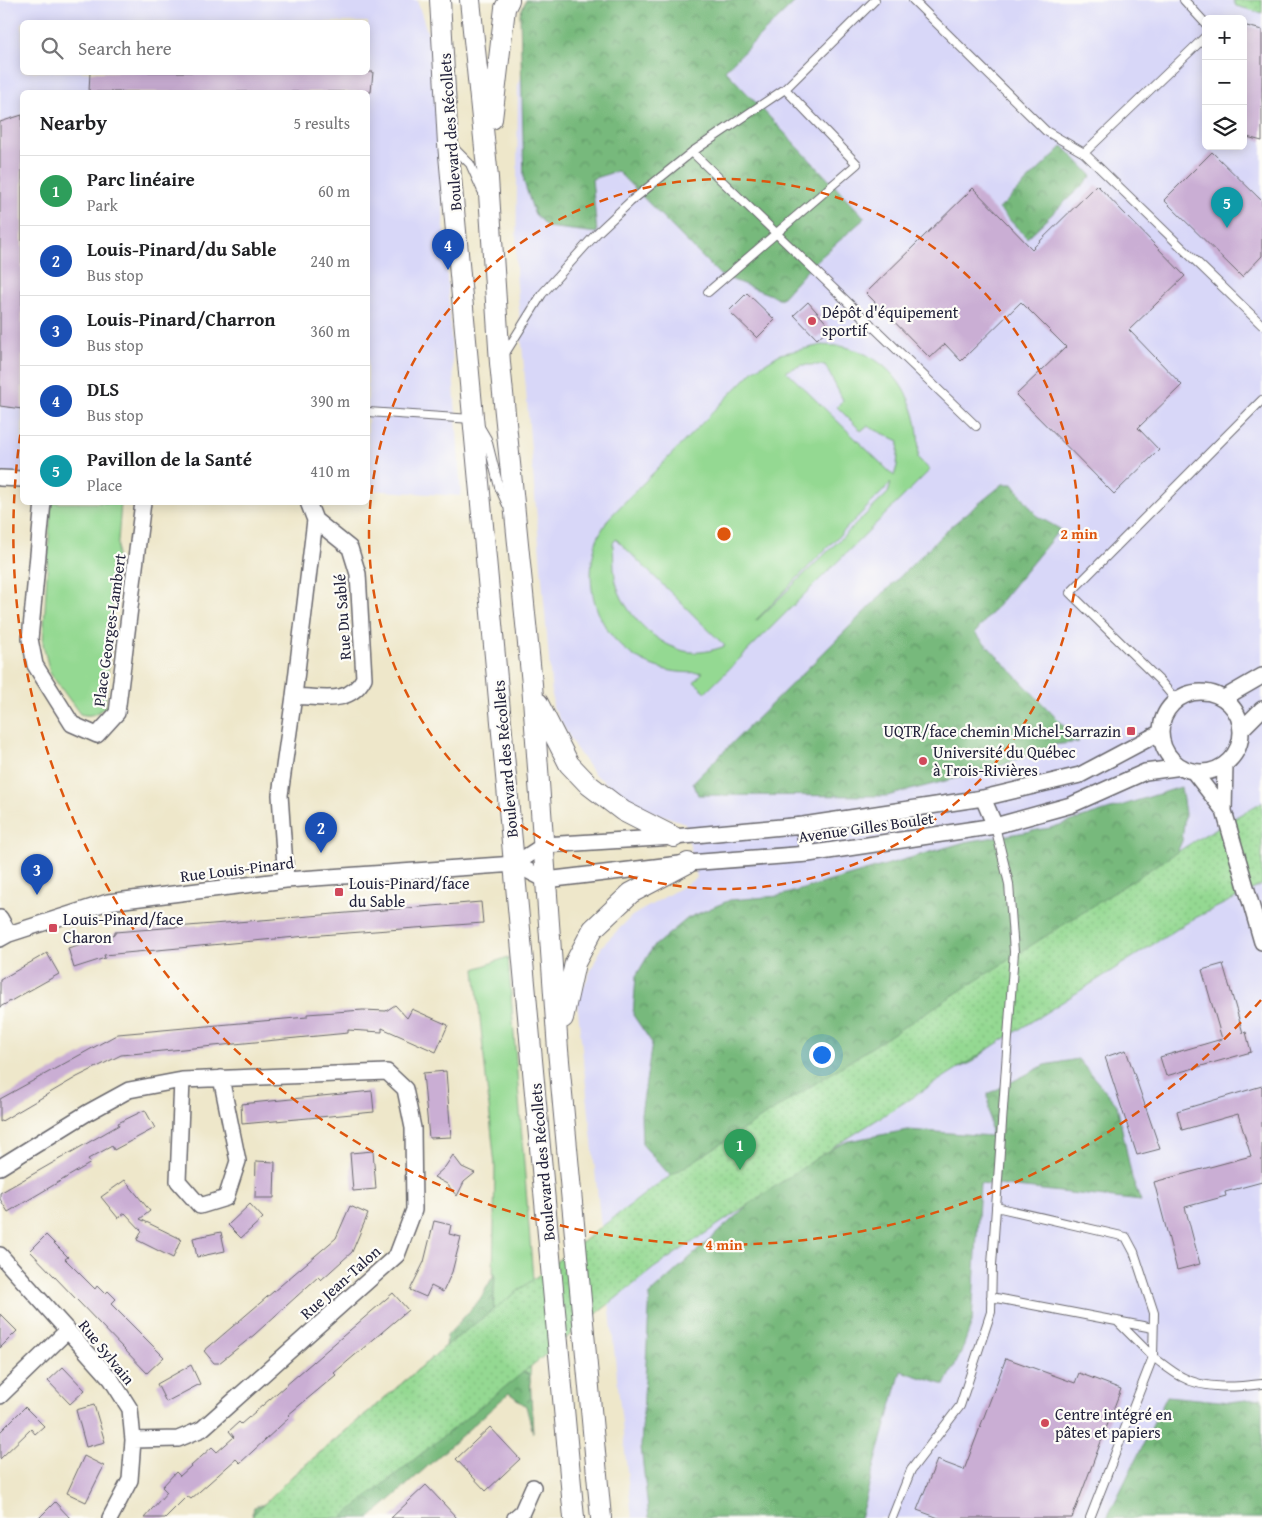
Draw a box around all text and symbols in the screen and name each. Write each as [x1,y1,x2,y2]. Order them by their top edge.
map controls [1202,15,1247,150]
button: + [1202,15,1247,60]
search box [20,20,370,75]
icon: search [38,34,66,62]
text: Search here [78,34,172,62]
street label: Boulevard des Récollets [433,52,467,212]
button: − [1202,60,1247,105]
button: layers [1202,105,1247,150]
text: Nearby [40,107,107,138]
text: 5 results [293,111,350,135]
text: Parc linéaire [87,165,195,193]
text: 1 [52,179,60,203]
text: 60 m [318,179,350,203]
pin: 5 [1211,187,1243,228]
text: Park [87,193,118,217]
pin: 4 [432,229,464,270]
text: Louis-Pinard/du Sable [87,235,277,263]
text: 2 [52,249,60,273]
text: 240 m [310,249,350,273]
text: Bus stop [87,263,143,287]
place label: Dépôt d'équipement sportif [822,300,959,342]
text: Louis-Pinard/Charron [87,305,275,333]
marker: Dépôt d'équipement sportif [806,315,818,327]
text: 3 [52,319,60,343]
text: 360 m [310,319,350,343]
text: Bus stop [87,333,143,357]
text: DLS [87,375,119,403]
text: 4 [52,389,60,413]
text: 390 m [310,389,350,413]
text: Bus stop [87,403,143,427]
text: Pavillon de la Santé [87,445,252,473]
text: 5 [52,459,60,483]
text: 410 m [310,459,350,483]
text: Place [87,473,122,497]
text: 2 min [1060,523,1098,544]
centre of rings [715,525,733,543]
street label: Place Georges-Lambert [86,552,132,708]
street label: Rue Du Sablé [327,573,357,661]
street label: Boulevard des Récollets [486,679,524,839]
place label: UQTR/face chemin Michel-Sarrazin [883,719,1121,743]
marker: UQTR/face chemin Michel-Sarrazin [1125,725,1137,737]
place label: Université du Québec à Trois-Rivières [933,740,1076,782]
marker: Université du Québec à Trois-Rivières [917,755,929,767]
street label: Avenue Gilles Boulet [797,806,936,848]
pin: 2 [305,812,337,853]
street label: Rue Louis-Pinard [179,850,296,888]
pin: 3 [21,854,53,895]
place label: Louis-Pinard/face du Sable [349,871,469,913]
marker: Louis-Pinard/face du Sable [333,886,345,898]
place label: Louis-Pinard/face Charon [63,907,183,949]
marker: Louis-Pinard/face Charon [47,922,59,934]
your location [809,1042,835,1068]
street label: Boulevard des Récollets [523,1082,561,1242]
pin: 1 [724,1129,756,1170]
text: 4 min [705,1234,743,1255]
street label: Rue Jean-Talon [294,1239,386,1325]
street label: Rue Sylvain [73,1314,141,1390]
place label: Centre intégré en pâtes et papiers [1055,1402,1172,1444]
marker: Centre intégré en pâtes et papiers [1039,1417,1051,1429]

